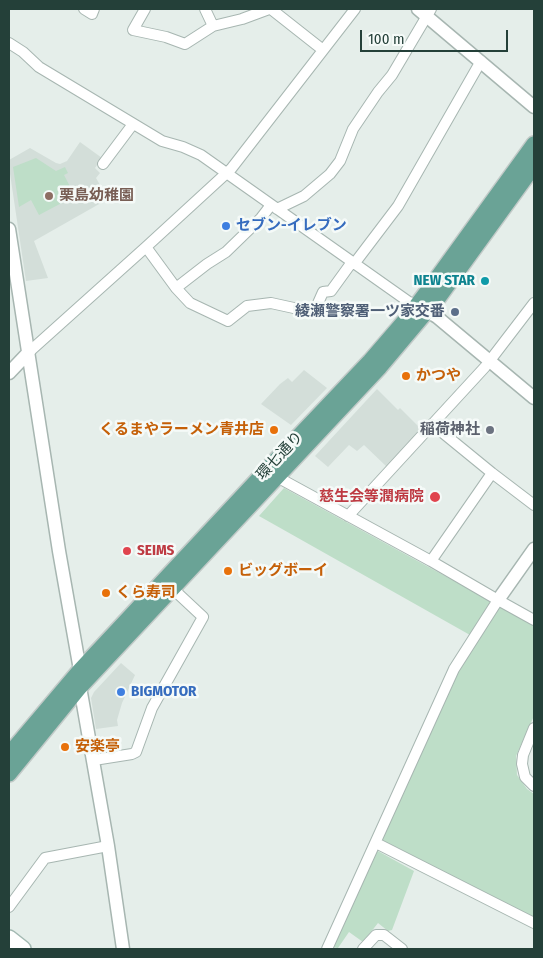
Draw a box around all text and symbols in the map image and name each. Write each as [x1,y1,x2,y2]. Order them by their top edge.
scale bar [363,20,510,52]
text: 100 m [368,30,405,48]
place label: 栗島幼稚園 [59,187,134,205]
marker: 栗島幼稚園 [43,190,55,202]
place label: セブン-イレブン [236,217,347,235]
marker: セブン-イレブン [220,220,232,232]
place label: NEW STAR [414,272,475,290]
marker: NEW STAR [479,275,491,287]
place label: 綾瀬警察署一ツ家交番 [295,303,445,321]
marker: 綾瀬警察署一ツ家交番 [449,306,461,318]
place label: かつや [416,367,461,385]
marker: かつや [400,370,412,382]
place label: くるまやラーメン青井店 [99,421,264,439]
place label: 稲荷神社 [420,421,480,439]
marker: くるまやラーメン青井店 [268,424,280,436]
marker: 稲荷神社 [484,424,496,436]
street label: 環七通り [253,428,307,484]
place label: 慈生会等潤病院 [319,488,424,506]
marker: 慈生会等潤病院 [428,490,442,504]
place label: SEIMS [137,542,174,560]
marker: SEIMS [121,545,133,557]
place label: ビッグボーイ [238,562,328,580]
marker: ビッグボーイ [222,565,234,577]
place label: くら寿司 [116,584,176,602]
marker: くら寿司 [100,587,112,599]
place label: BIGMOTOR [131,683,197,701]
marker: BIGMOTOR [115,686,127,698]
place label: 安楽亭 [75,738,120,756]
marker: 安楽亭 [59,741,71,753]

